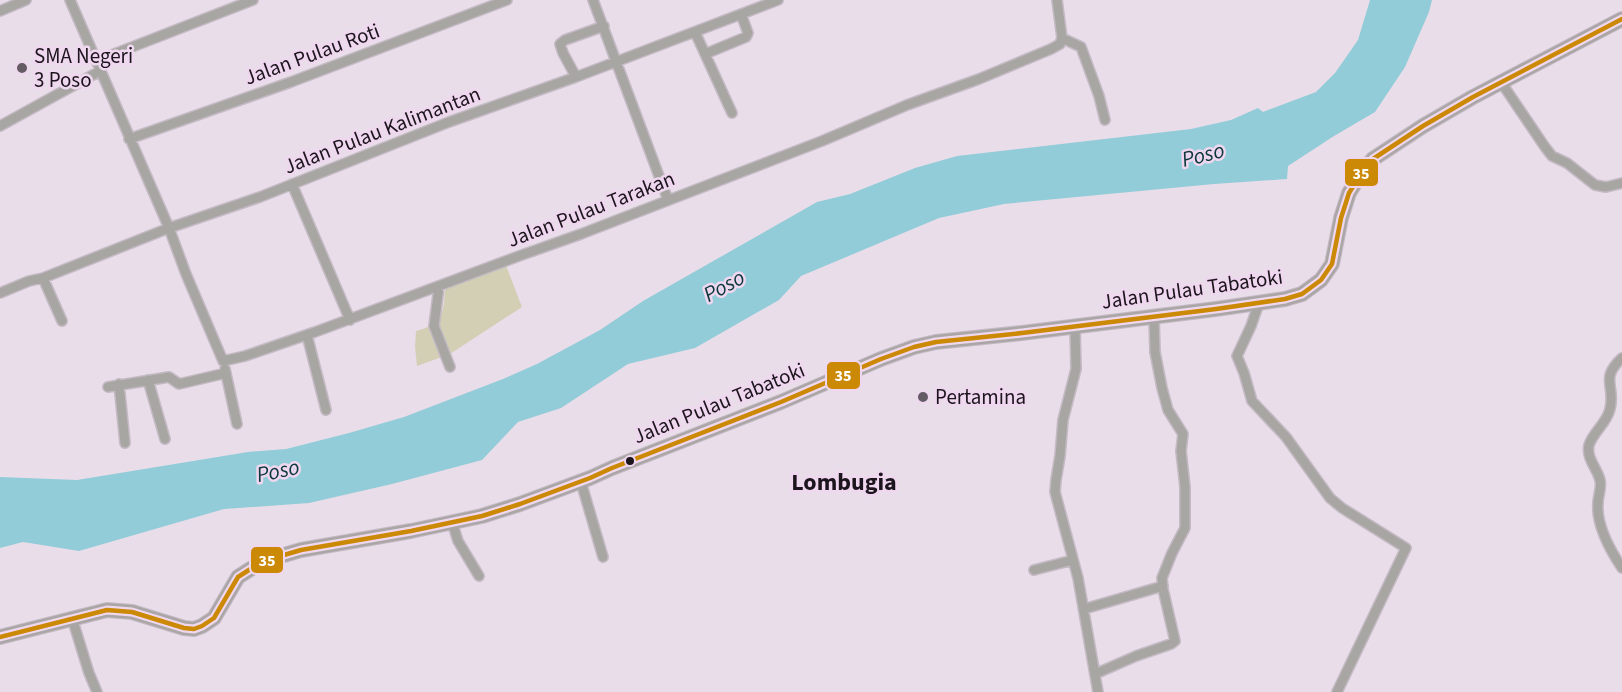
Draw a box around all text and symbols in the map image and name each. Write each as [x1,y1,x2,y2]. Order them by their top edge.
street label: Jalan Pulau Roti [240,16,384,92]
place label: SMA Negeri 3 Poso [34,41,133,95]
marker: SMA Negeri 3 Poso [15,61,29,75]
street label: Jalan Pulau Kalimantan [279,79,485,181]
water label: Poso [1178,134,1228,176]
line badge: 35 [1344,158,1379,187]
street label: Jalan Pulau Tarakan [503,163,679,255]
text: 35 [1353,163,1369,185]
street label: Jalan Pulau Tabatoki [1099,261,1285,317]
water label: Poso [697,262,751,310]
street label: Jalan Pulau Tabatoki [629,355,809,451]
line badge: 35 [826,361,861,390]
text: 35 [835,365,851,387]
place label: Pertamina [935,382,1026,412]
marker: Pertamina [916,390,930,404]
water label: Poso [254,451,302,491]
unlabelled marker [624,455,636,467]
district label: Lombugia [791,465,897,500]
line badge: 35 [250,546,284,574]
text: 35 [259,550,275,572]

